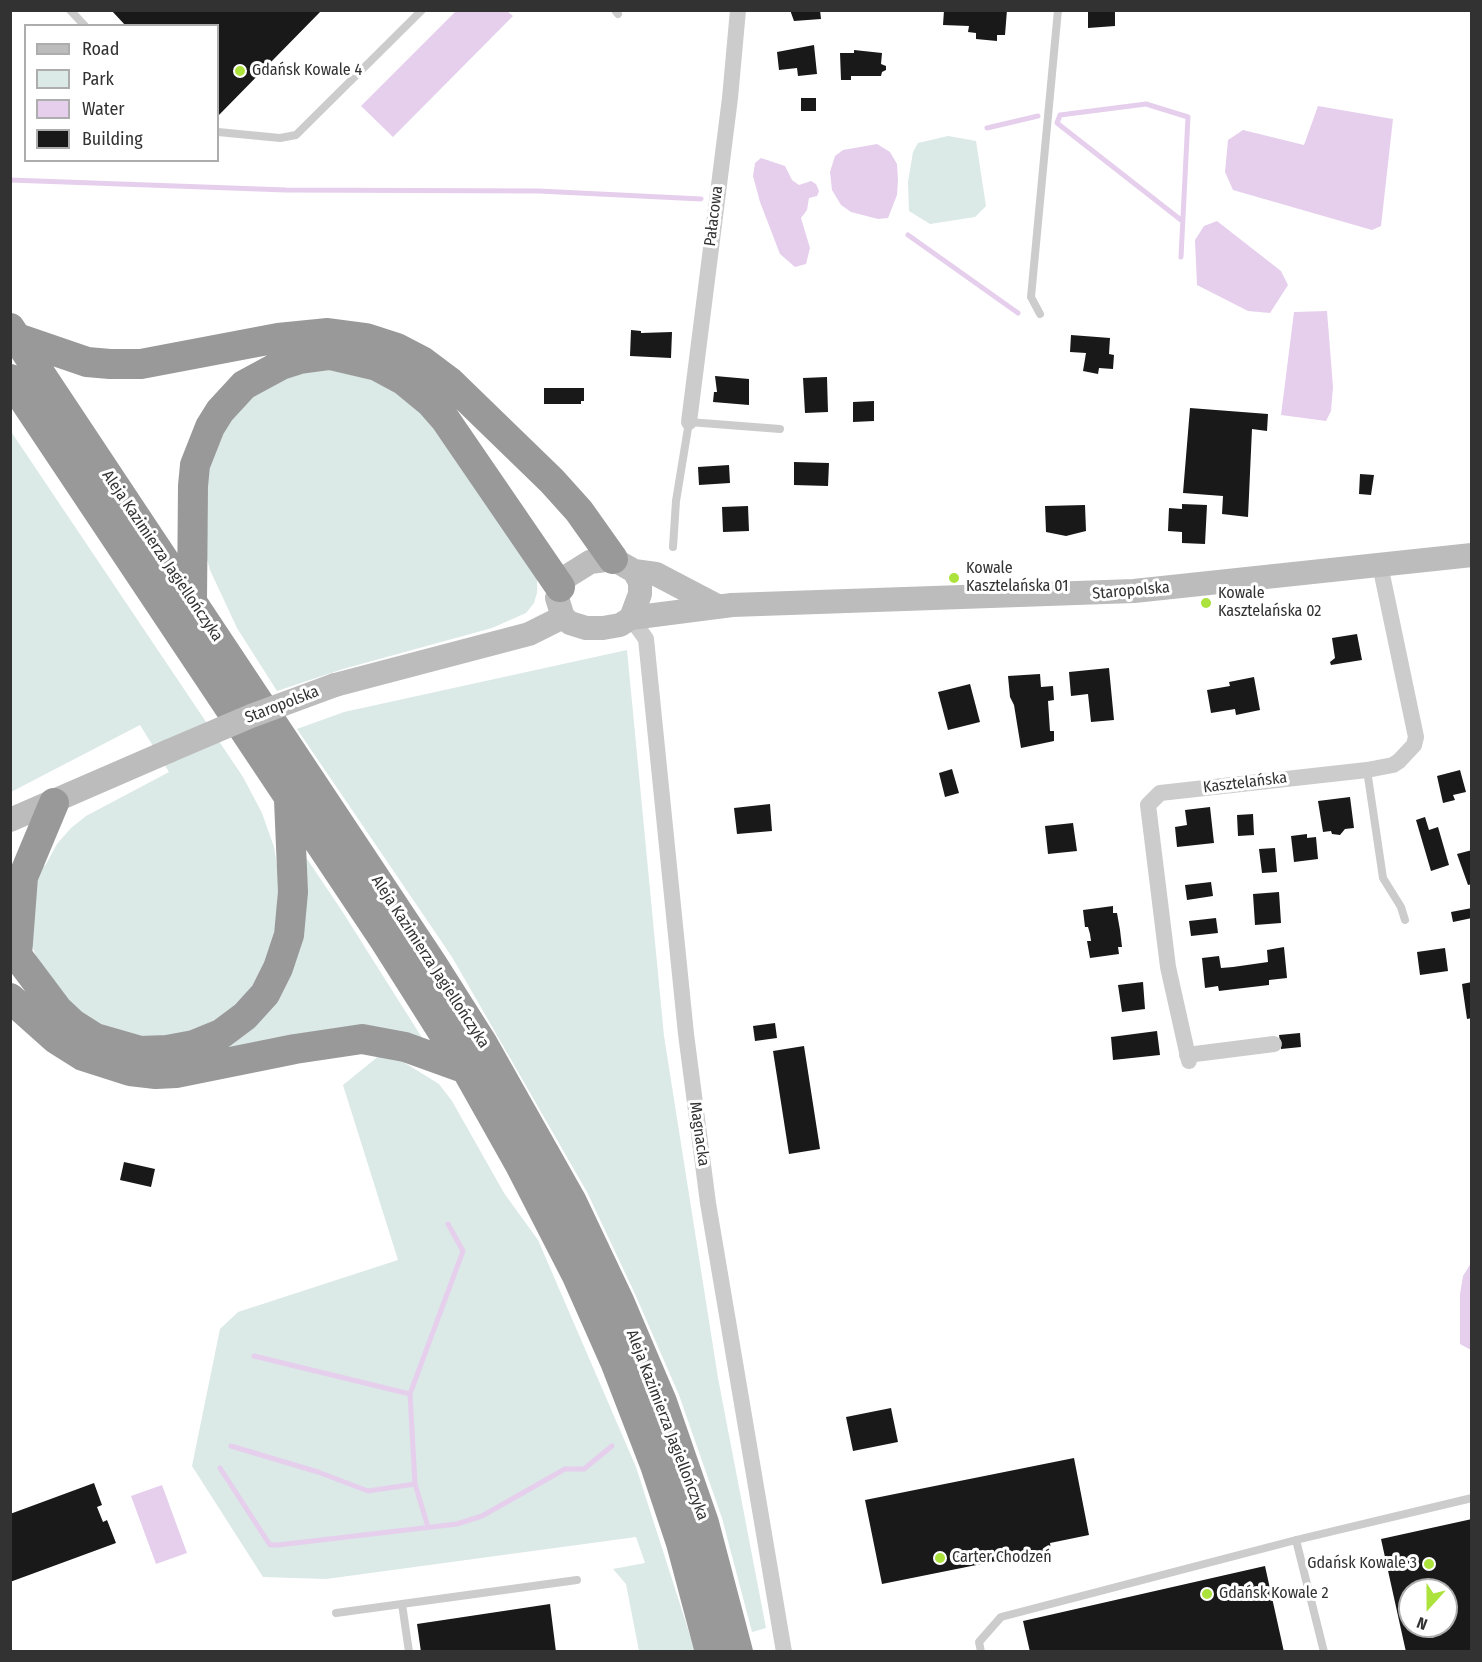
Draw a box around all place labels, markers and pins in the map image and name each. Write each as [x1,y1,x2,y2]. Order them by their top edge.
place label: Gdańsk Kowale 4 [252,61,362,81]
marker: Gdańsk Kowale 4 [233,64,247,78]
place label: Kowale Kasztelańska 01 [966,559,1068,597]
marker: Kowale Kasztelańska 01 [947,571,961,585]
place label: Kowale Kasztelańska 02 [1218,584,1321,622]
marker: Kowale Kasztelańska 02 [1199,596,1213,610]
place label: Carter Chodzeń [952,1548,1052,1568]
marker: Carter Chodzeń [933,1551,947,1565]
place label: Gdańsk Kowale 3 [1307,1554,1417,1574]
marker: Gdańsk Kowale 3 [1422,1557,1436,1571]
place label: Gdańsk Kowale 2 [1219,1584,1329,1604]
marker: Gdańsk Kowale 2 [1200,1587,1214,1601]

